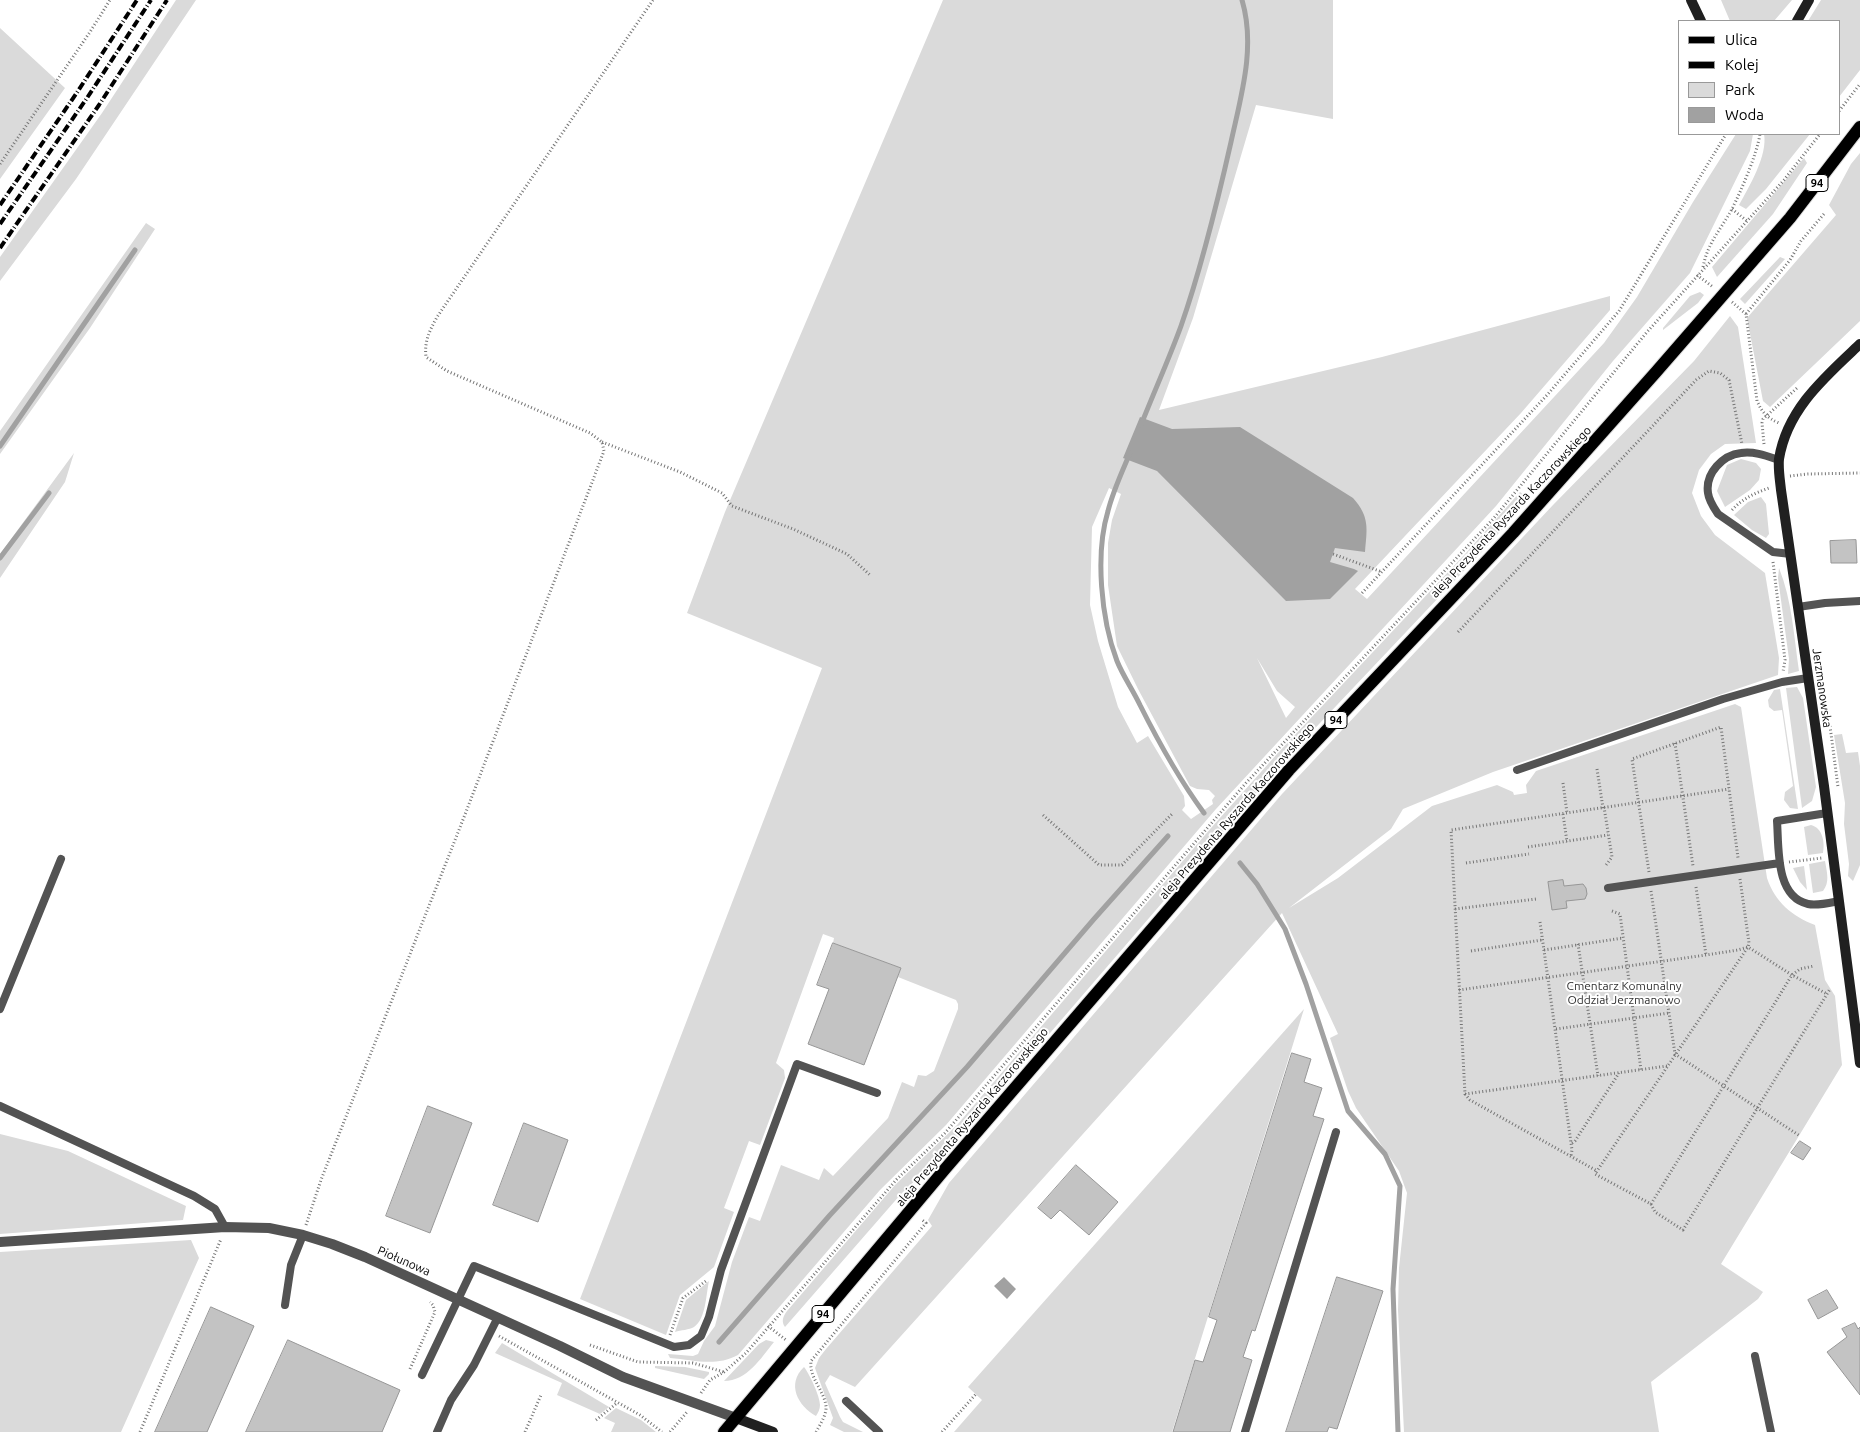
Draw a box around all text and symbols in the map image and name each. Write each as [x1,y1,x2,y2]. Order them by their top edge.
legend [1678,20,1840,135]
text: Ulica [1725,31,1757,48]
text: Kolej [1725,56,1759,73]
text: Park [1725,81,1755,98]
text: Woda [1725,106,1764,123]
road number: 94 [1806,174,1828,192]
street label: aleja Prezydenta Ryszarda Kaczorowskiego [1428,423,1594,601]
street label: Jerzmanowska [1809,648,1835,728]
road number: 94 [1325,712,1347,728]
street label: aleja Prezydenta Ryszarda Kaczorowskiego [1156,720,1318,902]
park label: Cmentarz Komunalny Oddział Jerzmanowo [1567,979,1681,1007]
street label: aleja Prezydenta Ryszarda Kaczorowskiego [893,1025,1051,1209]
street label: Piołunowa [375,1243,433,1279]
road number: 94 [812,1306,834,1322]

